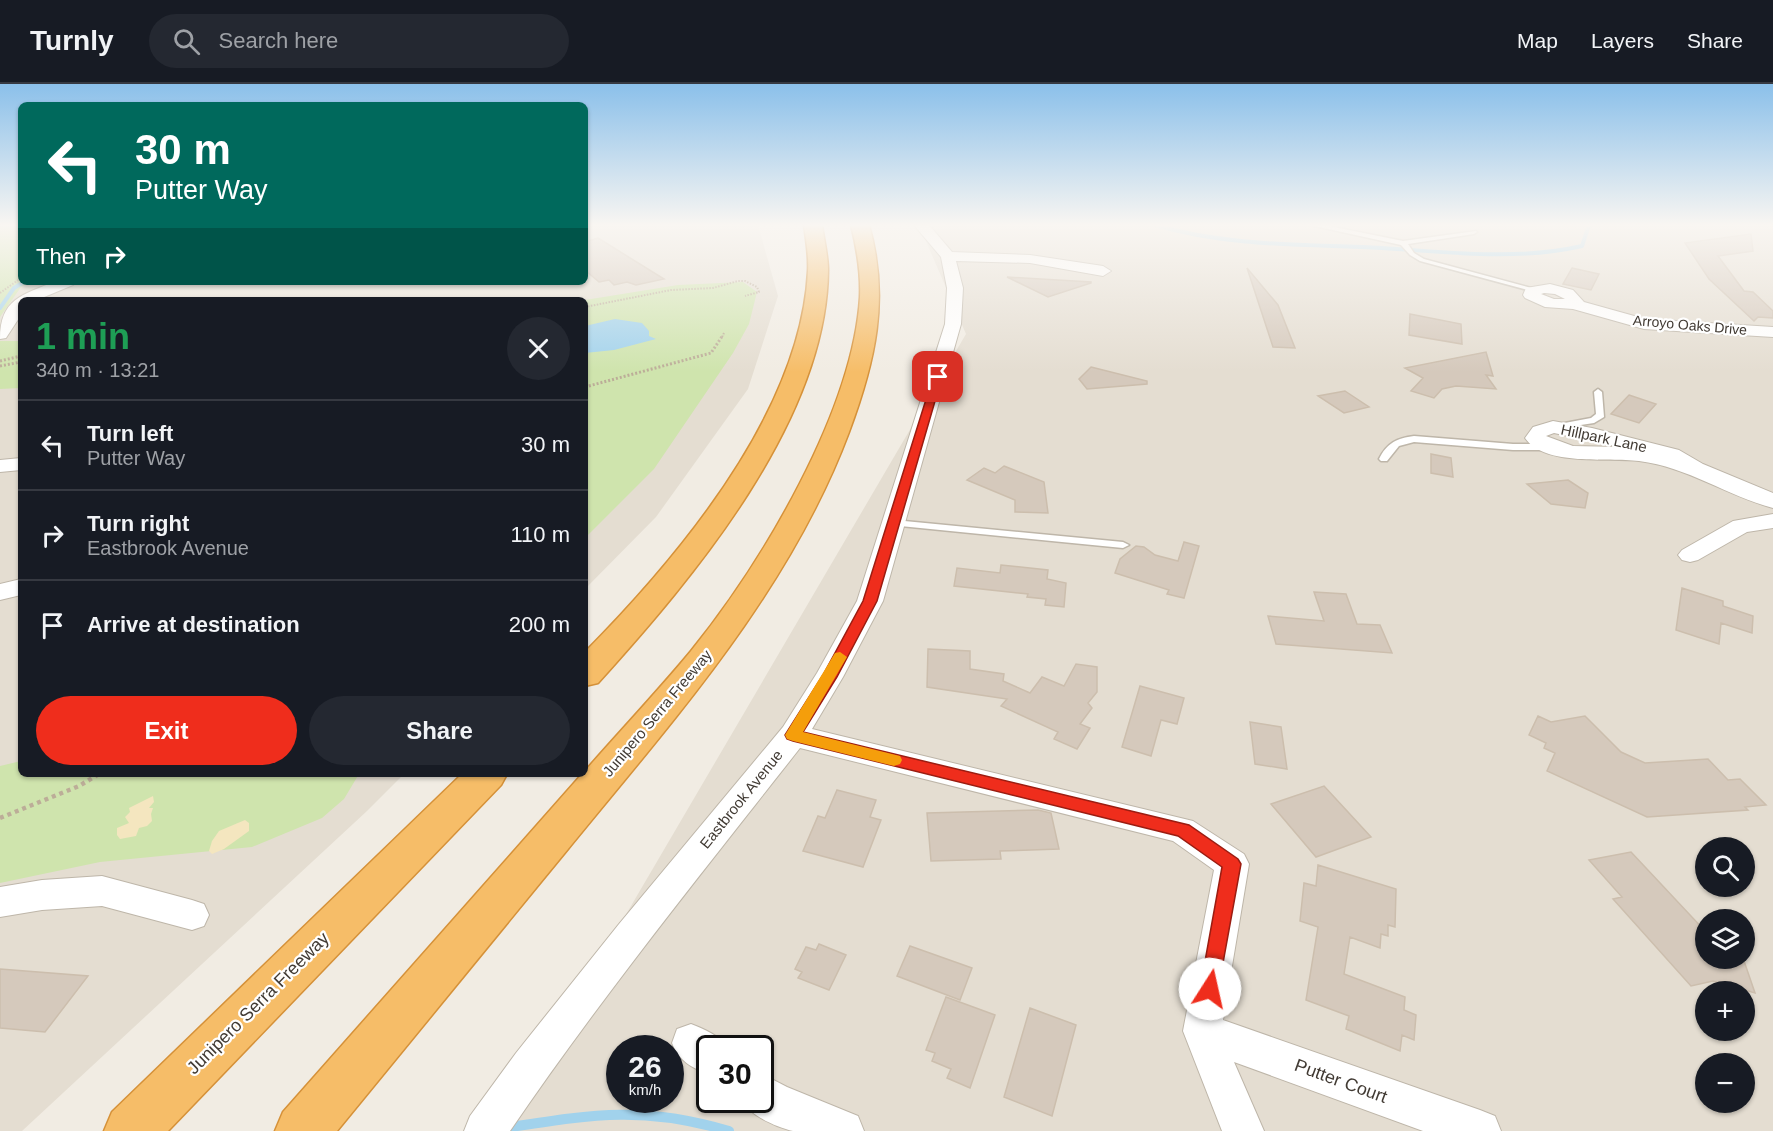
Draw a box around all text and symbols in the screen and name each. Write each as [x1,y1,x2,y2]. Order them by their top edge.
search box [149,14,569,68]
text: Turnly [30,25,113,56]
icon: search [170,25,203,58]
text: Search here [218,28,338,53]
text: Map [1517,29,1558,52]
text: Layers [1591,29,1654,52]
text: Share [1687,29,1743,52]
icon: left [36,126,114,204]
text: 30 m [135,126,231,173]
text: Putter Way [135,175,268,205]
icon: right [98,240,131,273]
text: Then [36,244,86,269]
street label: Arroyo Oaks Drive [1632,312,1748,338]
text: 1 min [36,316,130,357]
button: close [507,317,570,380]
pin [912,351,963,402]
text: 340 m · 13:21 [36,359,159,381]
icon: arrive [921,360,954,393]
text: Turn left [87,421,173,446]
street label: Hillpark Lane [1559,421,1649,455]
icon: left [36,429,69,462]
text: 30 m [521,432,570,457]
text: Putter Way [87,447,185,469]
text: Turn right [87,511,189,536]
icon: right [36,519,69,552]
text: 110 m [510,522,570,547]
text: Eastbrook Avenue [87,537,249,559]
icon: arrive [36,609,69,642]
text: Arrive at destination [87,612,300,637]
text: 200 m [509,612,570,637]
street label: Junipero Serra Freeway [599,646,715,780]
button: Exit [36,696,297,765]
button: Share [309,696,570,765]
street label: Eastbrook Avenue [696,746,786,852]
map controls [1695,837,1755,1113]
button: search [1695,837,1755,897]
button: layers [1695,909,1755,969]
street label: Junipero Serra Freeway [183,928,333,1078]
position arrow [1178,957,1242,1021]
button: + [1695,981,1755,1041]
speed limit sign: 30 [696,1035,774,1113]
text: 26 [628,1050,662,1083]
button: − [1695,1053,1755,1113]
street label: Putter Court [1292,1055,1390,1107]
text: km/h [629,1081,661,1098]

